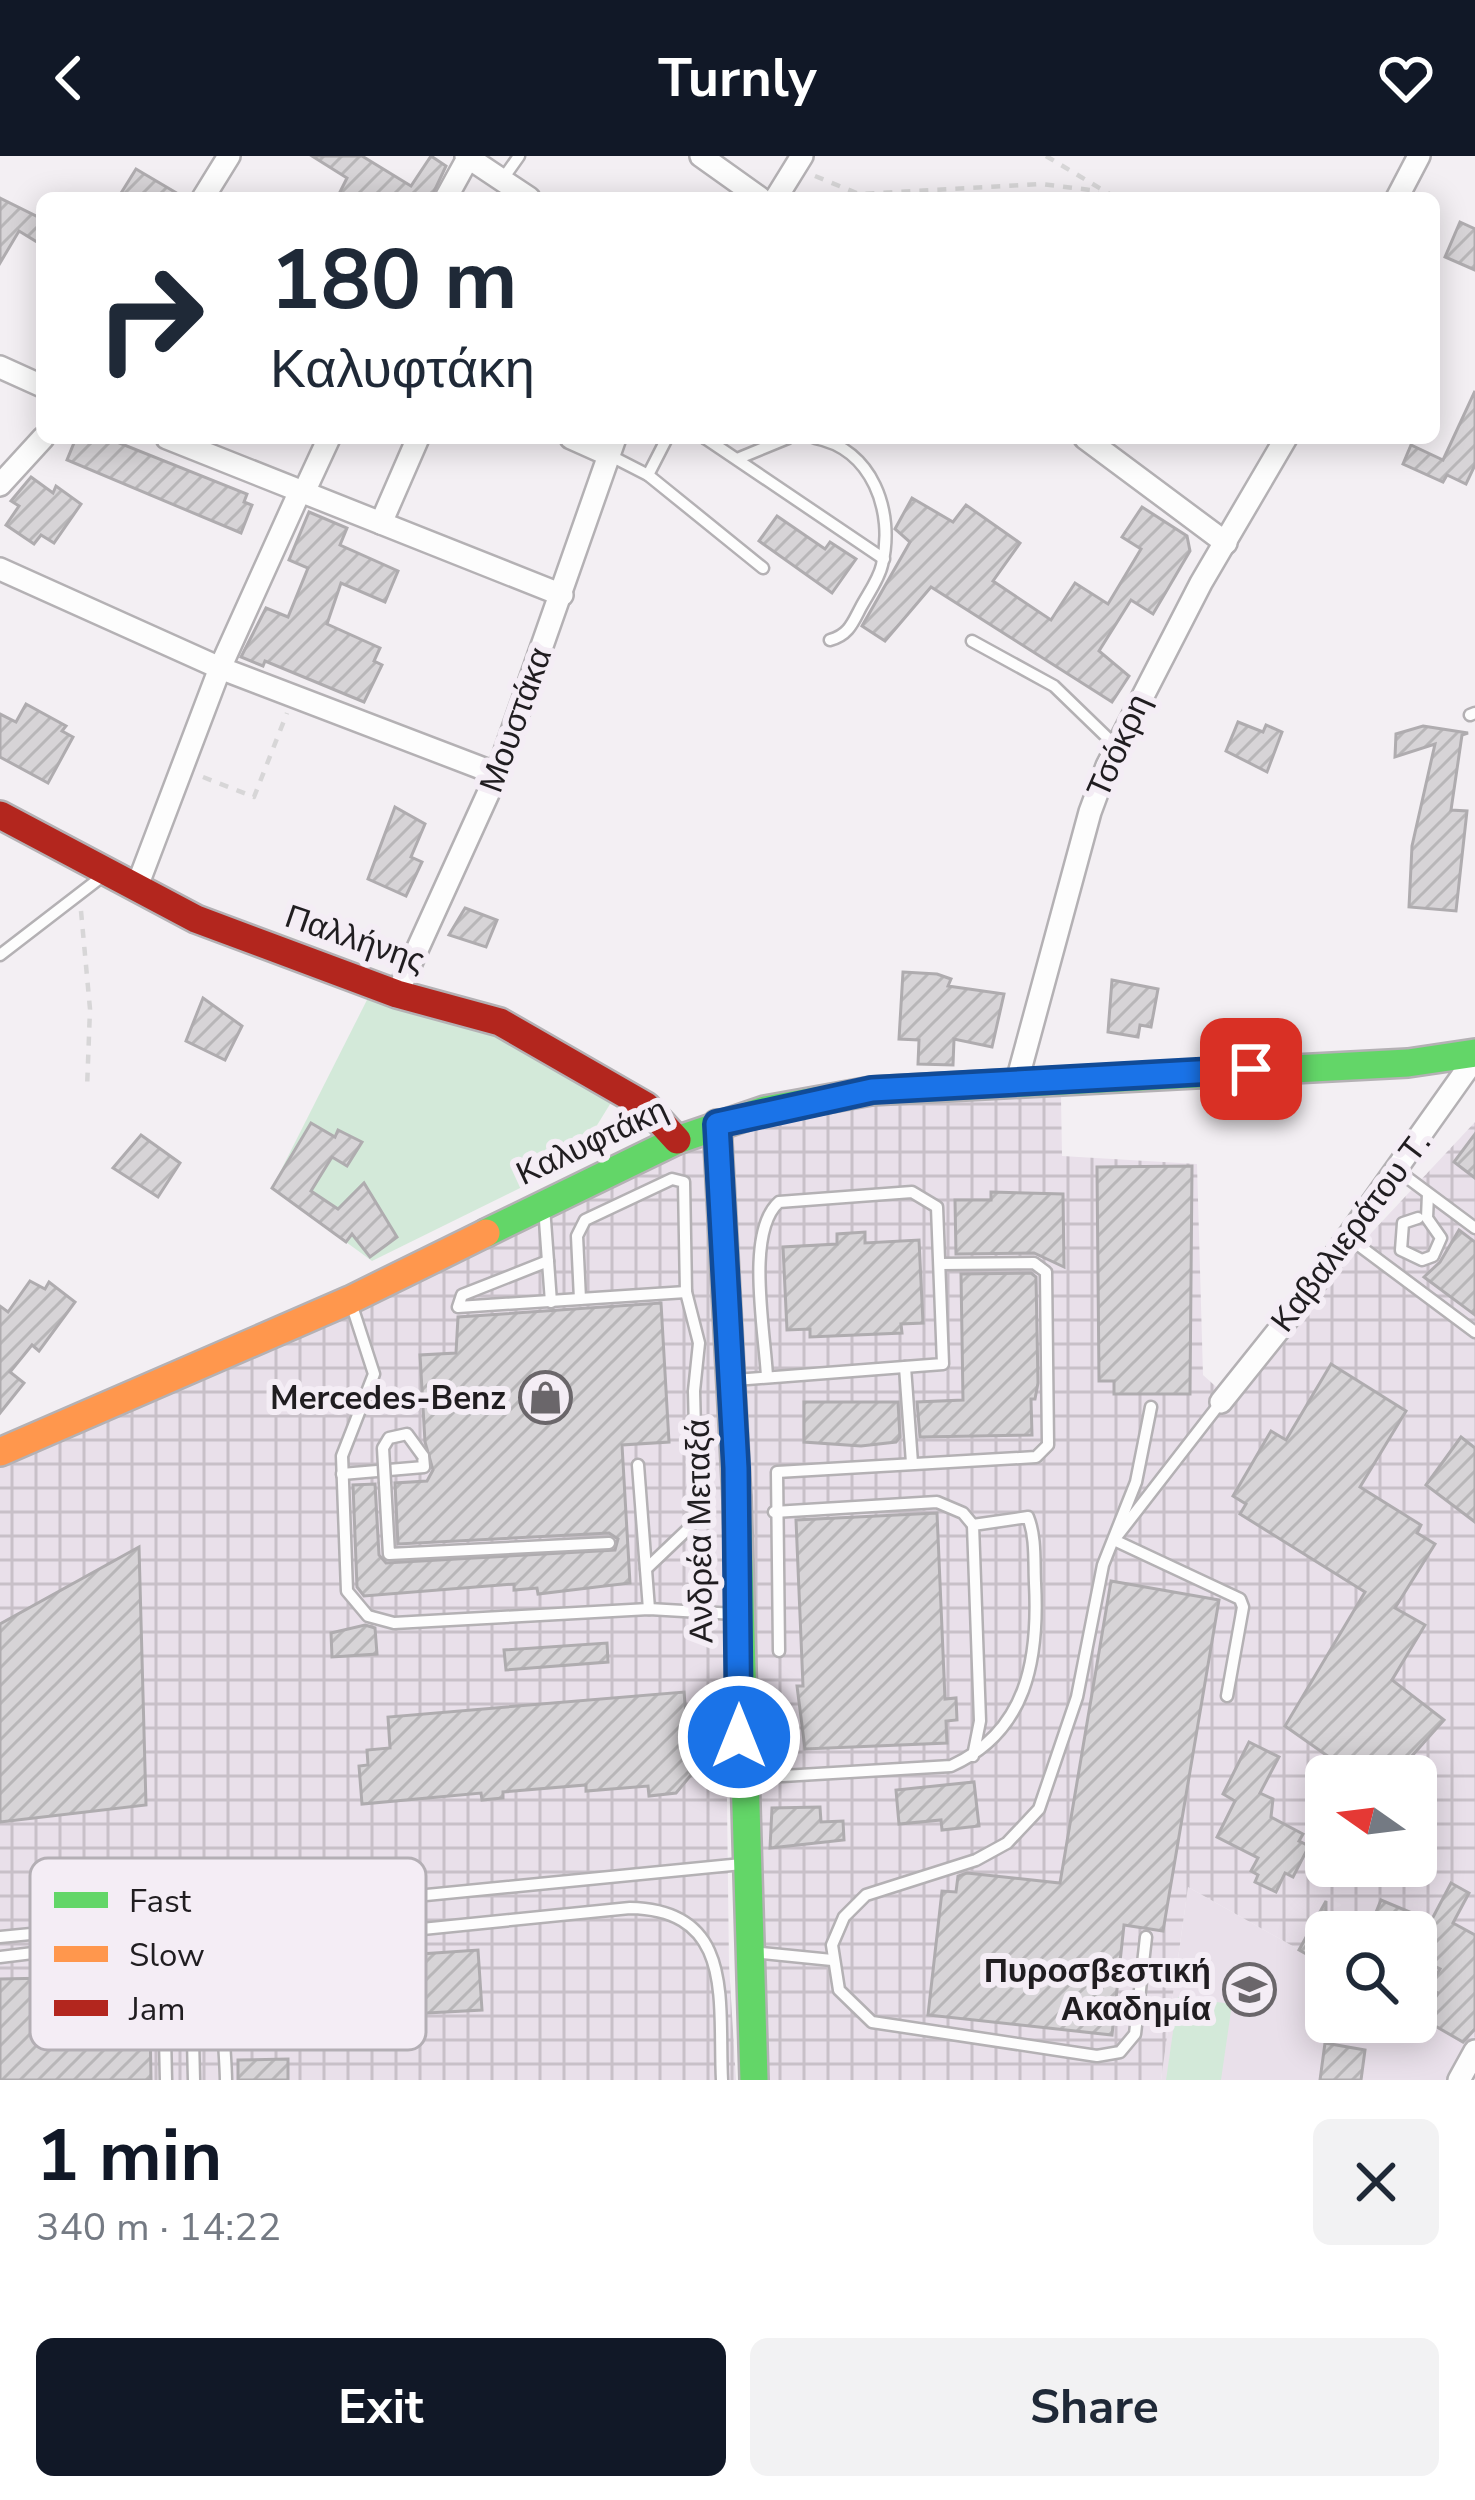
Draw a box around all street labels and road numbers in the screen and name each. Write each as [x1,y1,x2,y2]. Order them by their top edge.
street label: Μουστάκα [469,641,563,799]
street label: Τσόκρη [1076,687,1162,805]
street label: Παλλήνης [279,894,431,984]
street label: Καλυφτάκη [509,1087,675,1197]
street label: Καβαλιεράτου Τ. [1261,1123,1441,1341]
street label: Ανδρέα Μεταξά [676,1419,724,1643]

